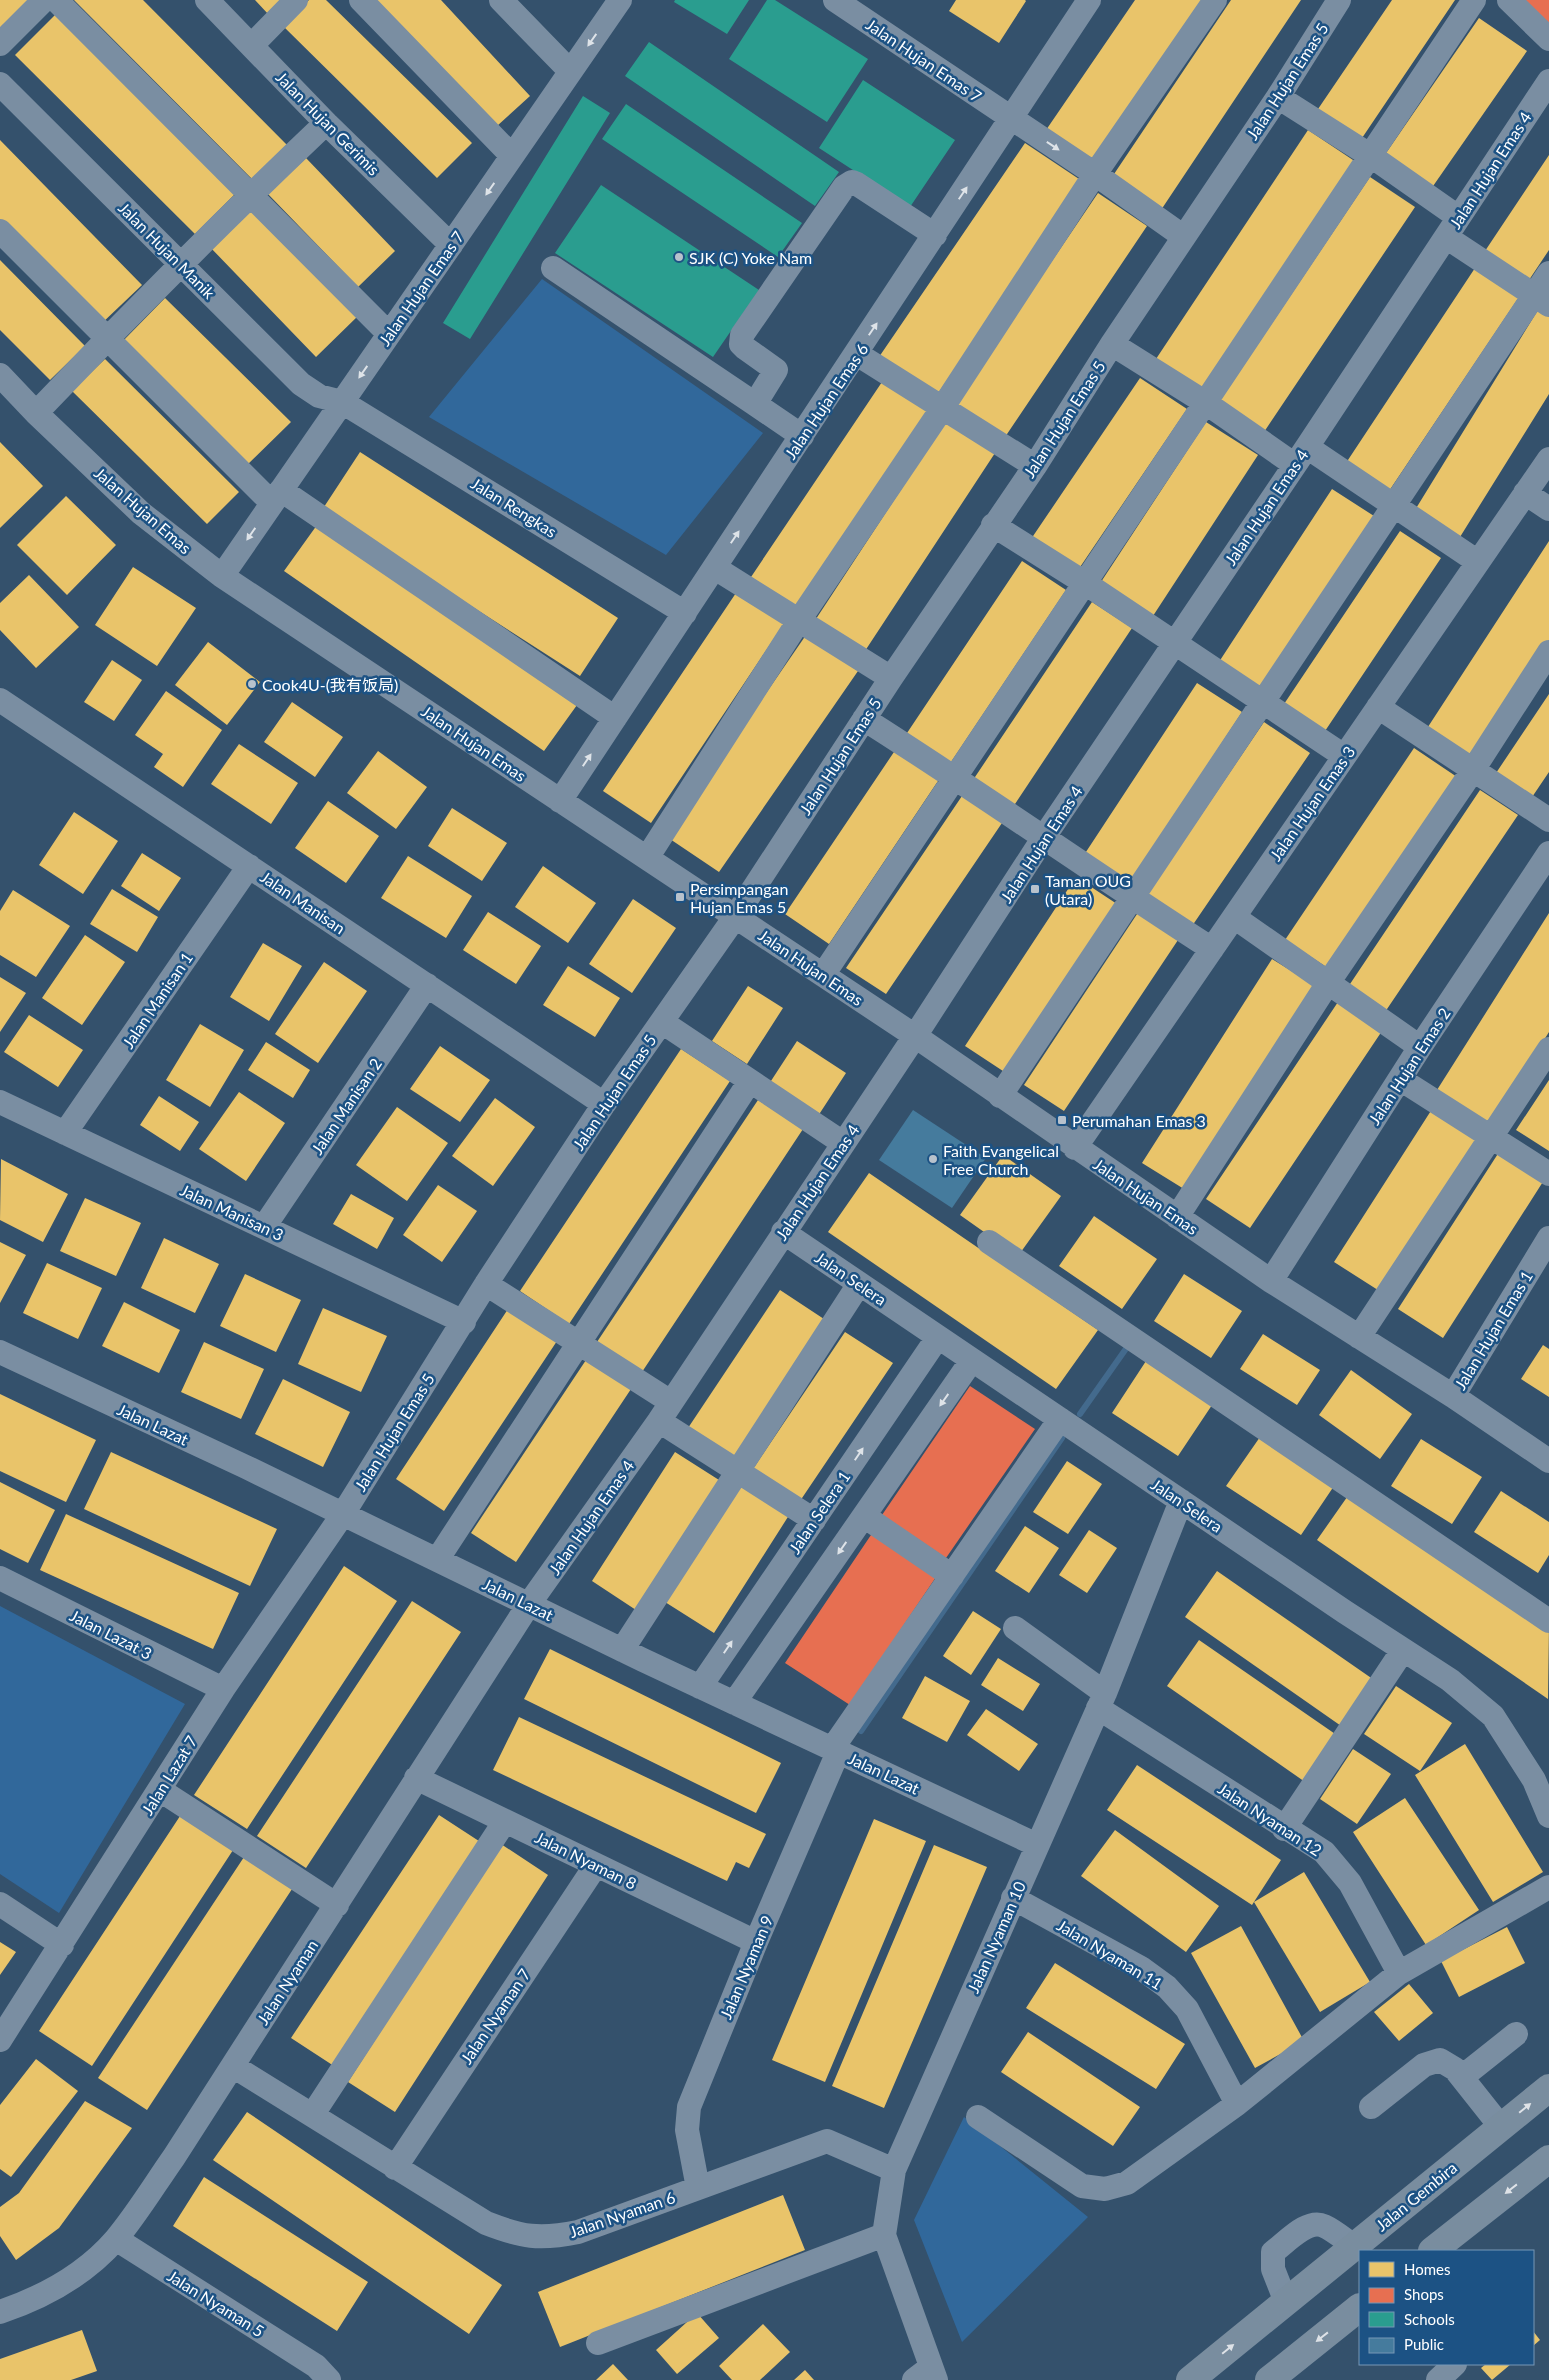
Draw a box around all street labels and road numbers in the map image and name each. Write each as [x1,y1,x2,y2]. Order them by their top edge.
street label: Jalan Hujan Emas 7 [863,14,985,106]
street label: Jalan Hujan Emas 5 [1242,19,1332,143]
street label: Jalan Hujan Gerimis [272,67,384,179]
street label: Jalan Hujan Emas 4 [1445,108,1535,232]
street label: Jalan Hujan Manik [115,198,220,303]
street label: Jalan Hujan Emas 7 [374,227,468,349]
street label: Jalan Hujan Emas 6 [780,340,872,462]
street label: Jalan Hujan Emas 5 [1019,357,1109,481]
street label: Jalan Hujan Emas 4 [1220,446,1312,568]
street label: Jalan Hujan Emas [91,463,195,557]
street label: Jalan Rengkas [468,473,560,541]
street label: Jalan Hujan Emas 5 [795,694,885,818]
street label: Jalan Hujan Emas [418,701,530,785]
street label: Jalan Hujan Emas 3 [1265,742,1359,864]
street label: Jalan Hujan Emas 4 [996,782,1086,906]
street label: Jalan Manisan [257,867,349,937]
street label: Jalan Hujan Emas [755,925,867,1009]
street label: Jalan Manisan 1 [118,948,196,1052]
street label: Jalan Hujan Emas 2 [1364,1004,1454,1128]
street label: Jalan Hujan Emas 5 [568,1031,660,1153]
street label: Jalan Manisan 2 [307,1054,385,1158]
street label: Jalan Hujan Emas 4 [771,1121,863,1243]
street label: Jalan Hujan Emas [1090,1154,1202,1238]
street label: Jalan Manisan 3 [177,1180,287,1244]
street label: Jalan Selera [812,1247,890,1309]
street label: Jalan Hujan Emas 1 [1450,1267,1536,1393]
street label: Jalan Hujan Emas 5 [350,1370,438,1494]
street label: Jalan Lazat [114,1399,192,1449]
street label: Jalan Hujan Emas 4 [544,1456,638,1578]
street label: Jalan Selera 1 [784,1467,854,1557]
street label: Jalan Selera [1148,1474,1226,1536]
street label: Jalan Lazat [480,1574,557,1624]
street label: Jalan Lazat 3 [67,1605,155,1663]
street label: Jalan Lazat 7 [137,1732,201,1818]
street label: Jalan Lazat [845,1748,923,1798]
street label: Jalan Nyaman 12 [1215,1778,1325,1860]
street label: Jalan Nyaman 8 [532,1827,640,1893]
street label: Jalan Nyaman 10 [963,1878,1029,1996]
street label: Jalan Nyaman 9 [716,1912,776,2022]
street label: Jalan Nyaman 11 [1054,1915,1166,1993]
street label: Jalan Nyaman [253,1936,321,2028]
street label: Jalan Nyaman 7 [456,1965,534,2067]
street label: Jalan Gembira [1372,2158,1460,2234]
street label: Jalan Nyaman 6 [567,2187,677,2241]
street label: Jalan Nyaman 5 [164,2266,268,2340]

